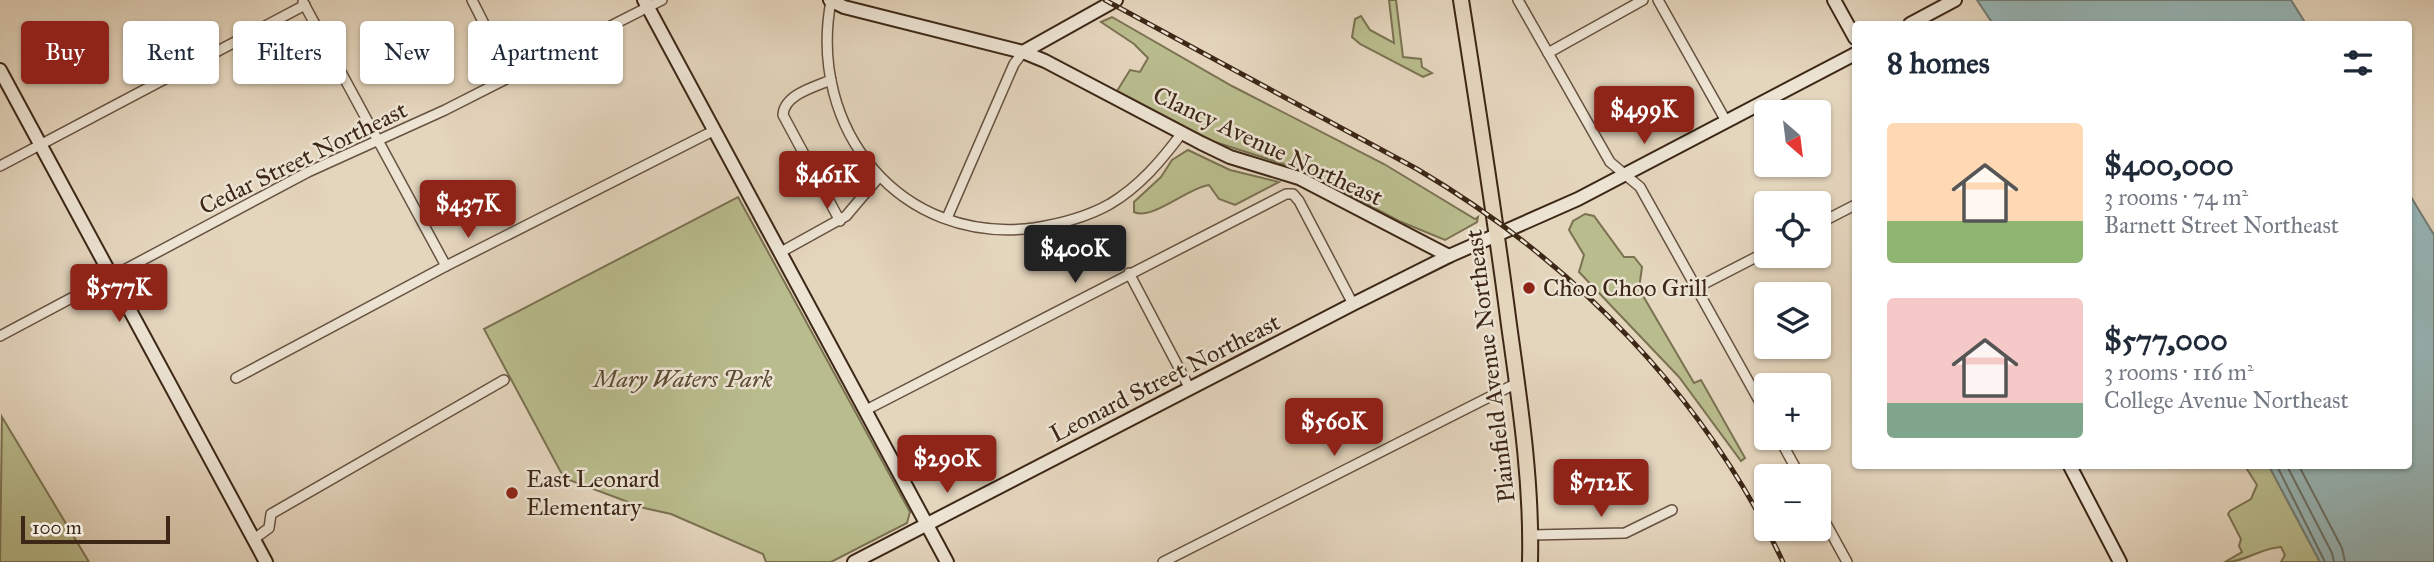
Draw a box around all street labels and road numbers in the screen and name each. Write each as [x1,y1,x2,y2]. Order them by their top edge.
street label: Clancy Avenue Northeast [1148,80,1388,213]
street label: Cedar Street Northeast [194,94,412,221]
street label: Plainfield Avenue Northeast [1458,227,1522,504]
street label: Leonard Street Northeast [1045,307,1286,449]

